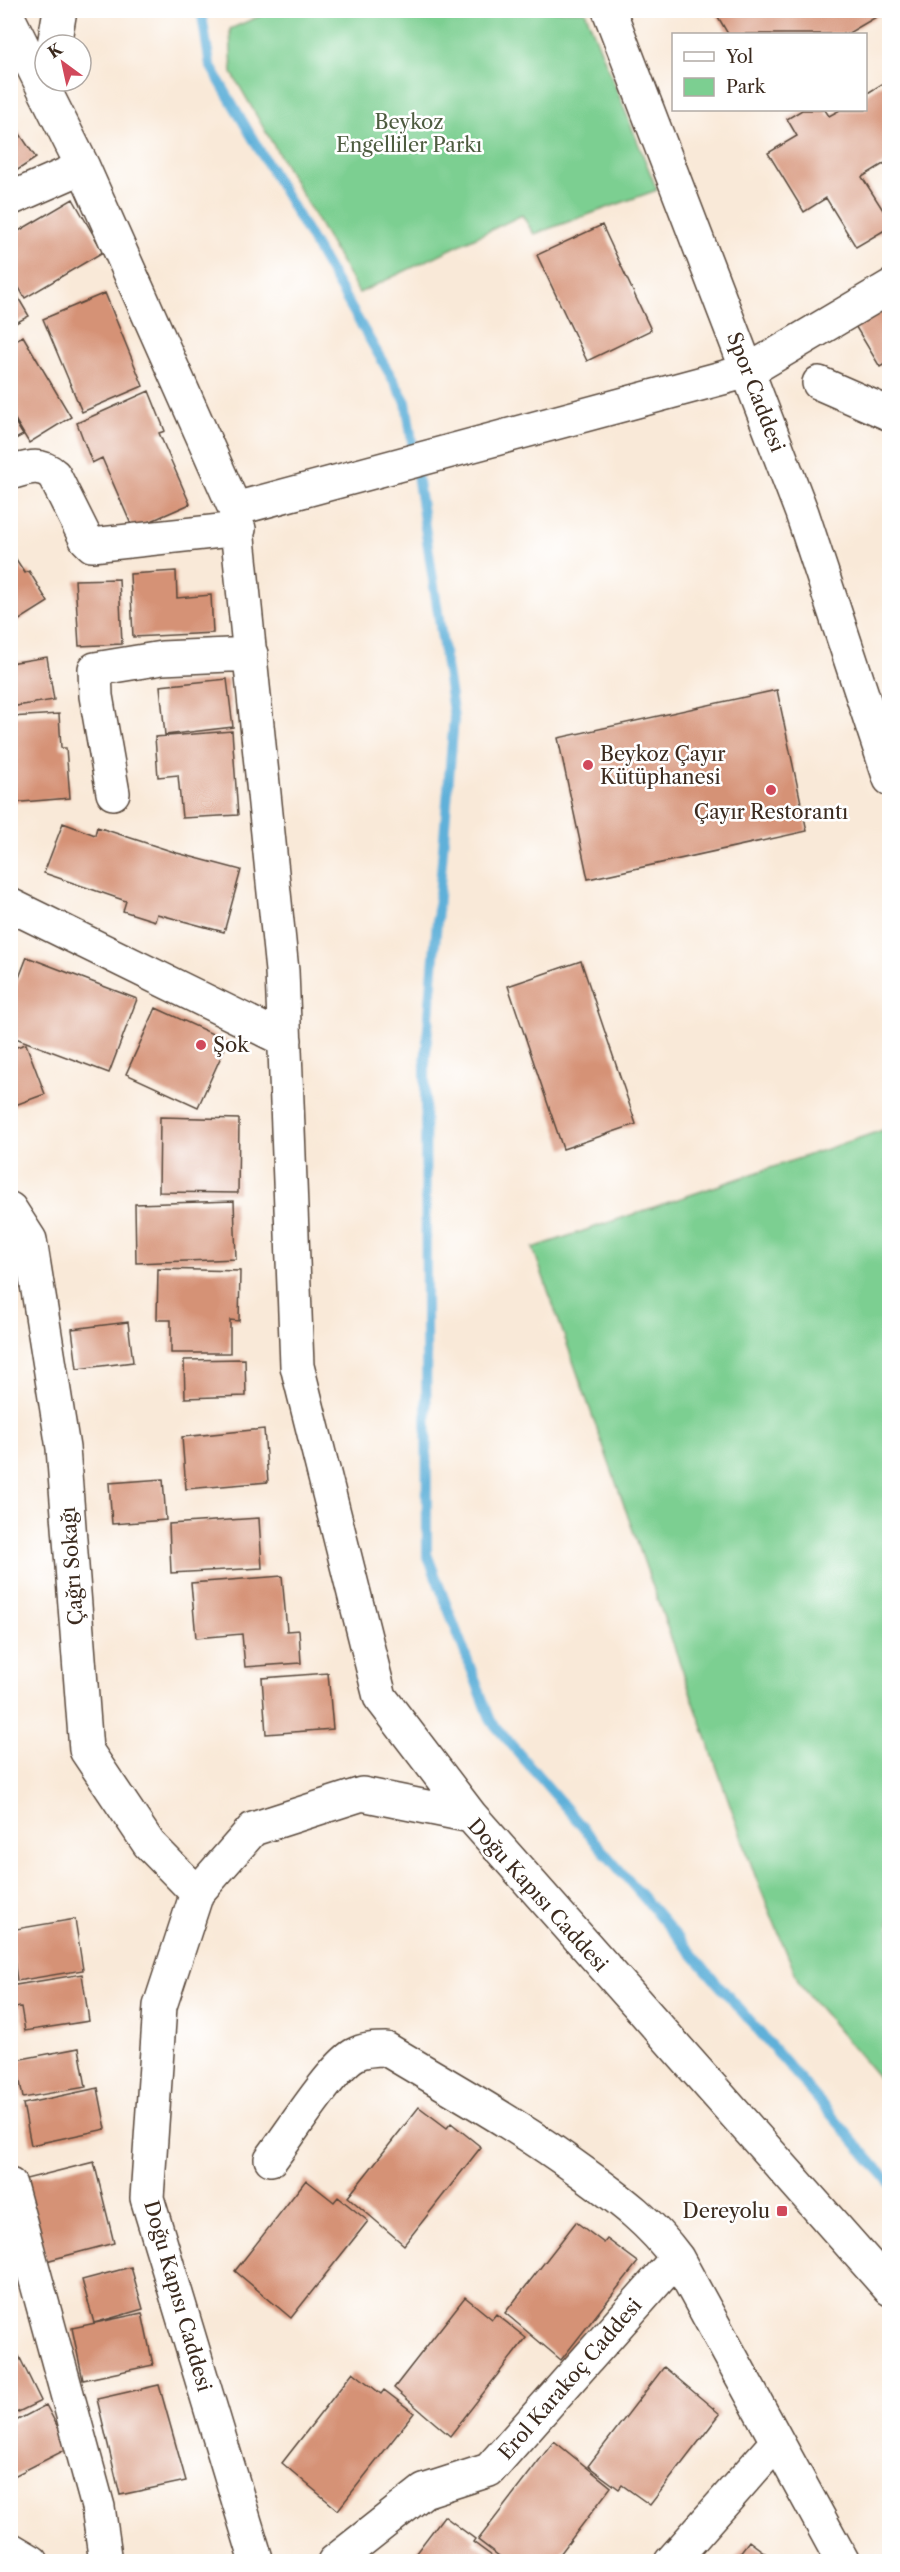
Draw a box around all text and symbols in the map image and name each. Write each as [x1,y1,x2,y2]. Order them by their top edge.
north arrow [33,33,93,93]
legend [672,33,867,111]
text: K [44,38,67,62]
text: Yol [725,46,753,68]
text: Park [726,76,767,98]
park label: Beykoz Engelliler Parkı [336,110,482,157]
street label: Spor Caddesi [722,329,790,455]
place label: Beykoz Çayır Kütüphanesi [600,742,726,789]
marker: Beykoz Çayır Kütüphanesi [581,758,595,772]
marker: Çayır Restorantı [764,783,778,797]
place label: Çayır Restorantı [694,800,848,824]
place label: Şok [213,1033,250,1057]
marker: Şok [194,1038,208,1052]
street label: Çağrı Sokağı [56,1506,88,1626]
street label: Doğu Kapısı Caddesi [463,1814,613,1976]
street label: Doğu Kapısı Caddesi [139,2198,217,2394]
place label: Dereyolu [683,2199,770,2223]
marker: Dereyolu [775,2204,789,2218]
street label: Erol Karakoç Caddesi [493,2293,647,2465]

